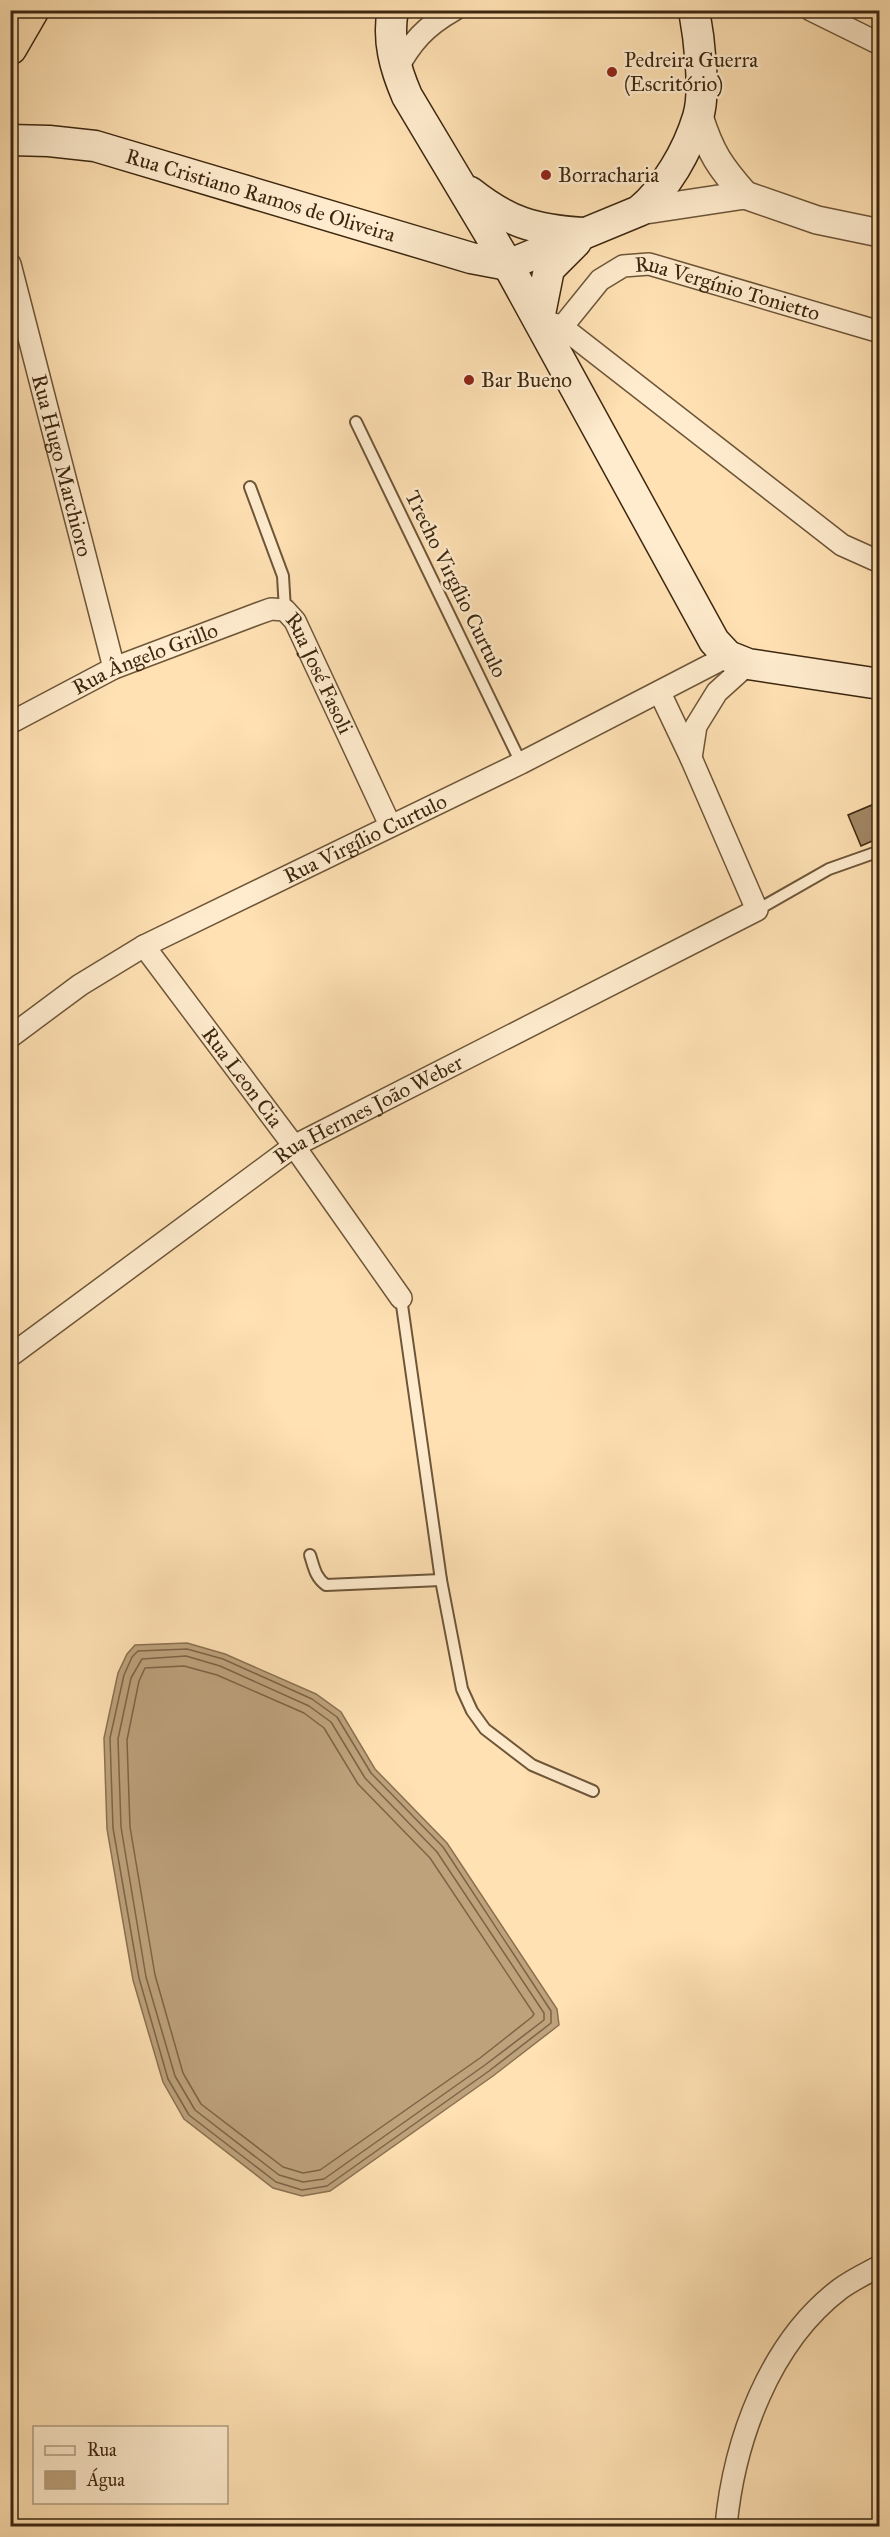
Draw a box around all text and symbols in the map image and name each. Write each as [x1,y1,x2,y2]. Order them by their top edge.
place label: Pedreira Guerra (Escritório) [624,47,758,97]
marker: Pedreira Guerra (Escritório) [605,65,619,79]
street label: Rua Cristiano Ramos de Oliveira [123,143,399,248]
place label: Borracharia [558,162,659,188]
marker: Borracharia [539,168,553,182]
street label: Rua Vergínio Tonietto [634,251,823,327]
place label: Bar Bueno [481,367,572,393]
street label: Rua Hugo Marchioro [26,372,98,560]
marker: Bar Bueno [462,373,476,387]
street label: Trecho Virgílio Curtulo [399,486,513,682]
street label: Rua José Fasoli [280,607,359,738]
street label: Rua Ângelo Grillo [68,617,222,701]
street label: Rua Virgílio Curtulo [279,788,451,889]
street label: Rua Leon Cia [196,1022,289,1133]
street label: Rua Hermes João Weber [268,1049,467,1170]
legend [33,2426,228,2504]
text: Rua [87,2439,117,2461]
text: Água [86,2467,125,2492]

